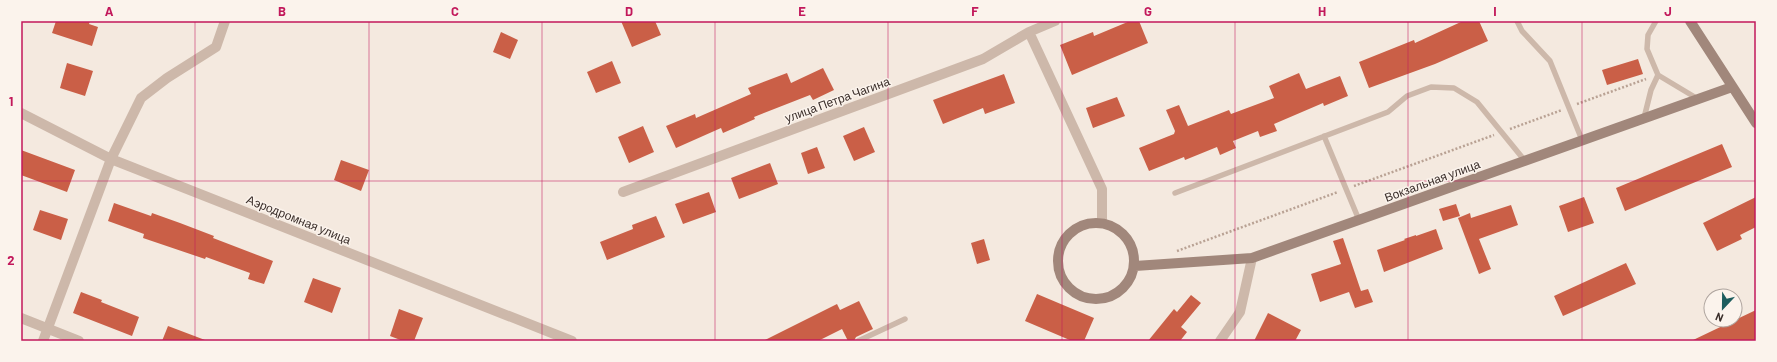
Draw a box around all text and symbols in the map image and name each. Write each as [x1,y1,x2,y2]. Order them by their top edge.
text: A [105,3,114,19]
text: B [278,3,286,19]
text: C [451,3,459,19]
text: D [625,3,633,19]
text: E [798,3,806,19]
text: F [971,3,979,19]
text: G [1144,3,1152,19]
text: H [1318,3,1326,19]
text: I [1493,3,1497,19]
text: J [1664,3,1672,19]
street label: улица Петра Чагина [783,73,892,125]
text: 1 [9,93,13,109]
street label: Вокзальная улица [1382,156,1482,205]
street label: Аэродромная улица [244,192,354,247]
text: 2 [7,252,15,268]
north arrow [1703,288,1743,328]
text: N [1713,310,1725,325]

